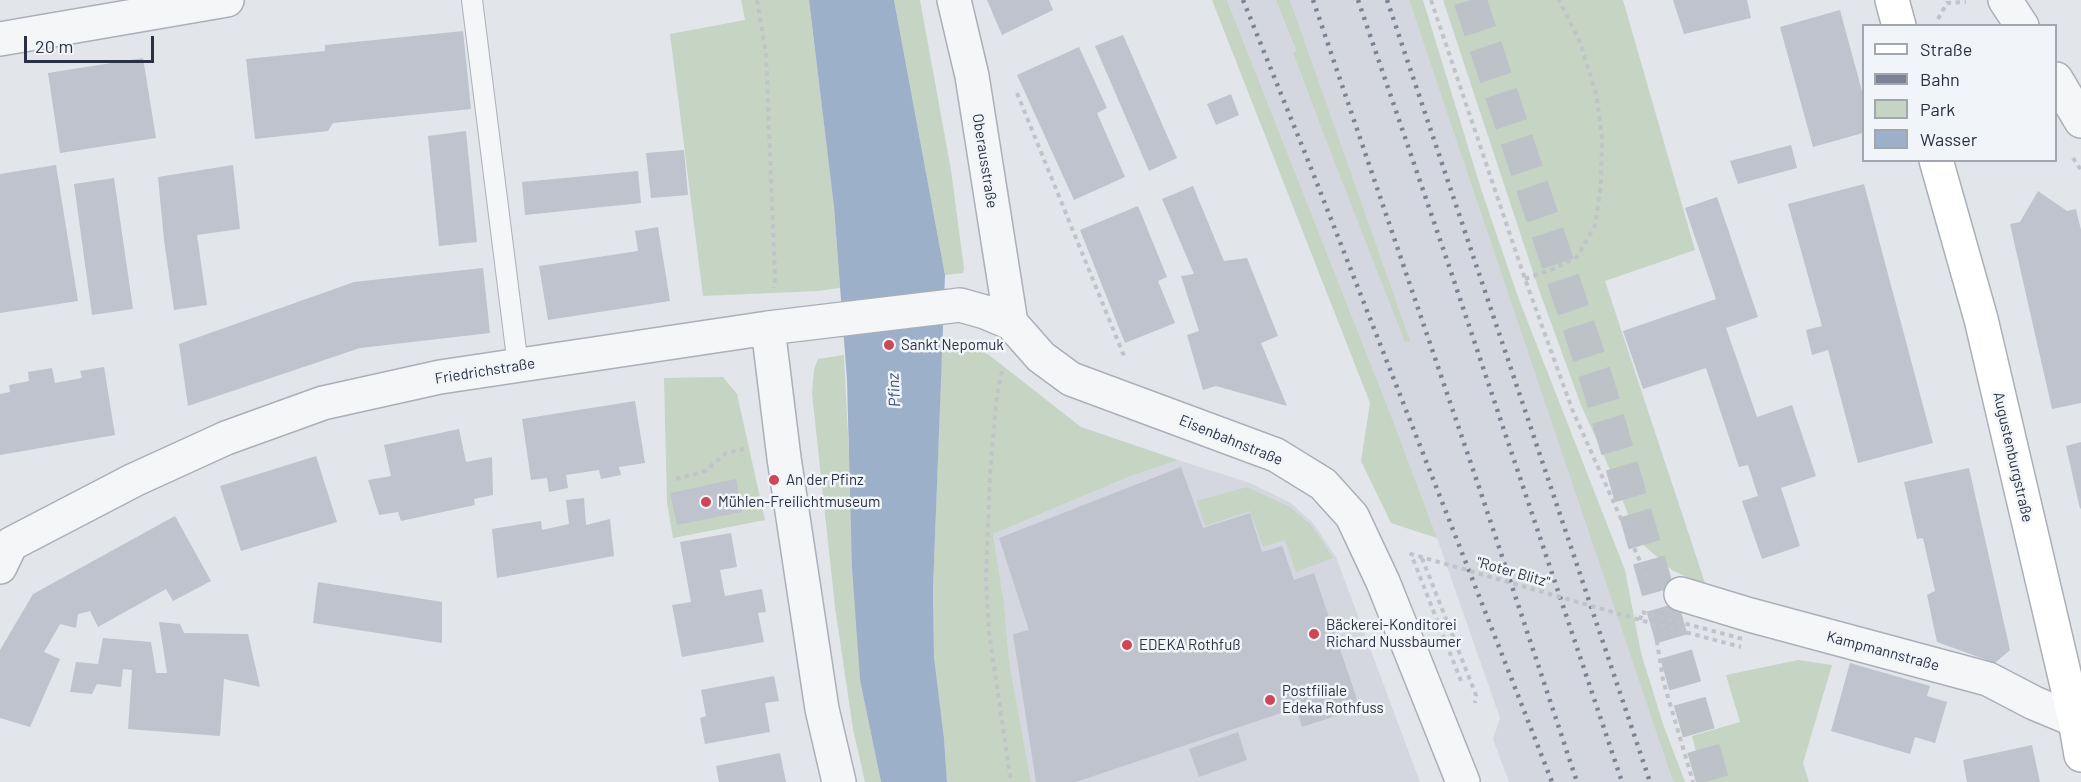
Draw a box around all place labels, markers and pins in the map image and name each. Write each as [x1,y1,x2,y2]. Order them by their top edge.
place label: Sankt Nepomuk [901,336,1004,354]
marker: Sankt Nepomuk [882,338,896,352]
place label: An der Pfinz [786,471,864,489]
marker: An der Pfinz [767,473,781,487]
place label: Mühlen-Freilichtmuseum [718,493,880,511]
marker: Mühlen-Freilichtmuseum [699,495,713,509]
place label: Bäckerei-Konditorei Richard Nussbaumer [1326,616,1461,651]
marker: Bäckerei-Konditorei Richard Nussbaumer [1307,627,1321,641]
place label: EDEKA Rothfuß [1139,636,1241,654]
marker: EDEKA Rothfuß [1120,638,1134,652]
place label: Postfiliale Edeka Rothfuss [1282,682,1384,717]
marker: Postfiliale Edeka Rothfuss [1263,693,1277,707]

